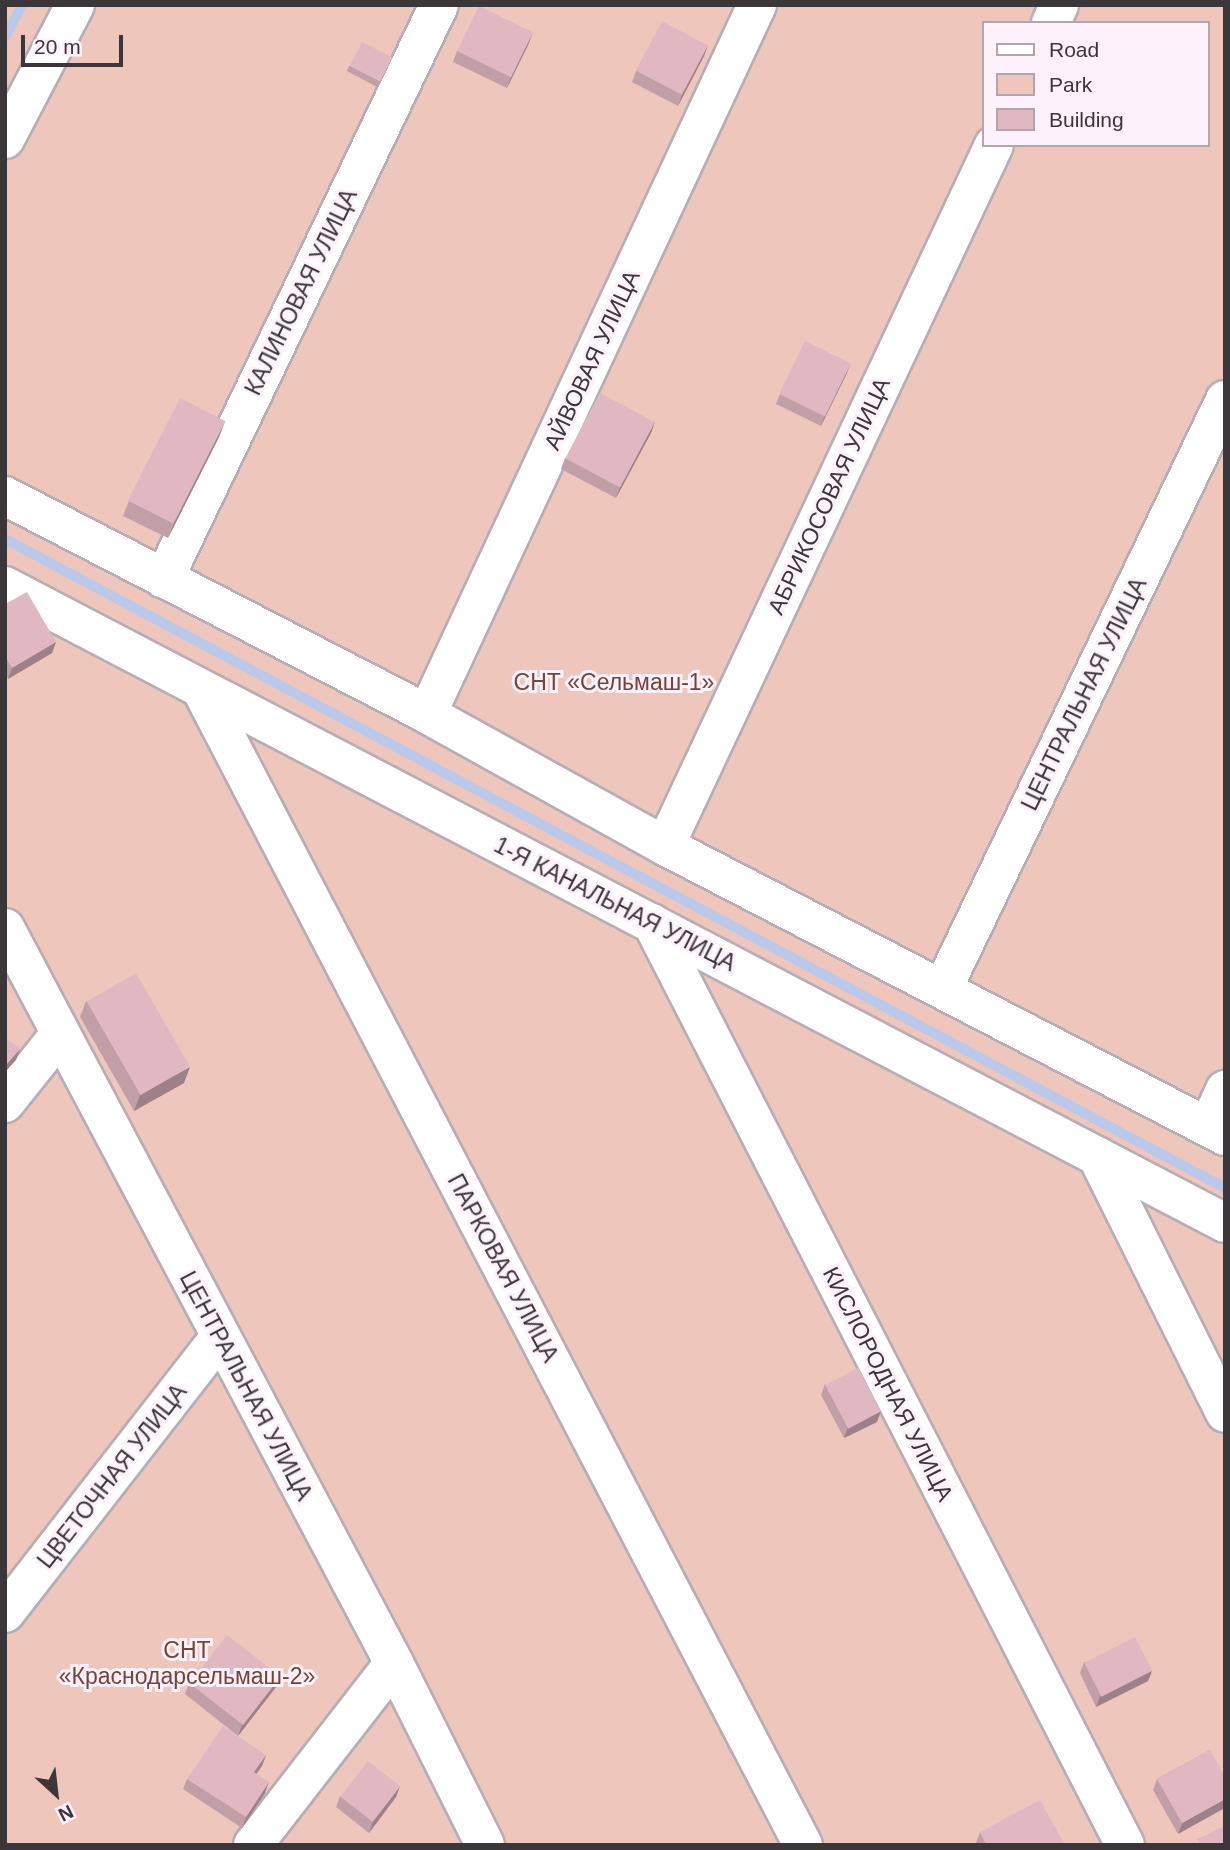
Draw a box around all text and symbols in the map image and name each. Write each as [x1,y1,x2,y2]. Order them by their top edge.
scale bar [24,21,126,65]
legend [982,21,1209,147]
text: 20 m [34,35,81,58]
text: Road [1049,38,1099,61]
text: Park [1049,73,1092,96]
text: Building [1049,108,1124,131]
street label: КАЛИНОВАЯ УЛИЦА [239,184,363,400]
street label: АЙВОВАЯ УЛИЦА [538,266,646,454]
street label: АБРИКОСОВАЯ УЛИЦА [762,373,896,619]
street label: ЦЕНТРАЛЬНАЯ УЛИЦА [1016,573,1152,815]
park label: СНТ «Сельмаш-1» [514,668,714,696]
street label: 1-Я КАНАЛЬНАЯ УЛИЦА [490,831,740,977]
street label: ПАРКОВАЯ УЛИЦА [442,1169,564,1367]
street label: КИСЛОРОДНАЯ УЛИЦА [817,1262,959,1506]
street label: ЦЕНТРАЛЬНАЯ УЛИЦА [174,1267,318,1505]
street label: ЦВЕТОЧНАЯ УЛИЦА [31,1378,193,1574]
park label: СНТ «Краснодарсельмаш-2» [59,1636,315,1690]
north arrow [21,1759,91,1829]
text: N [55,1801,77,1826]

